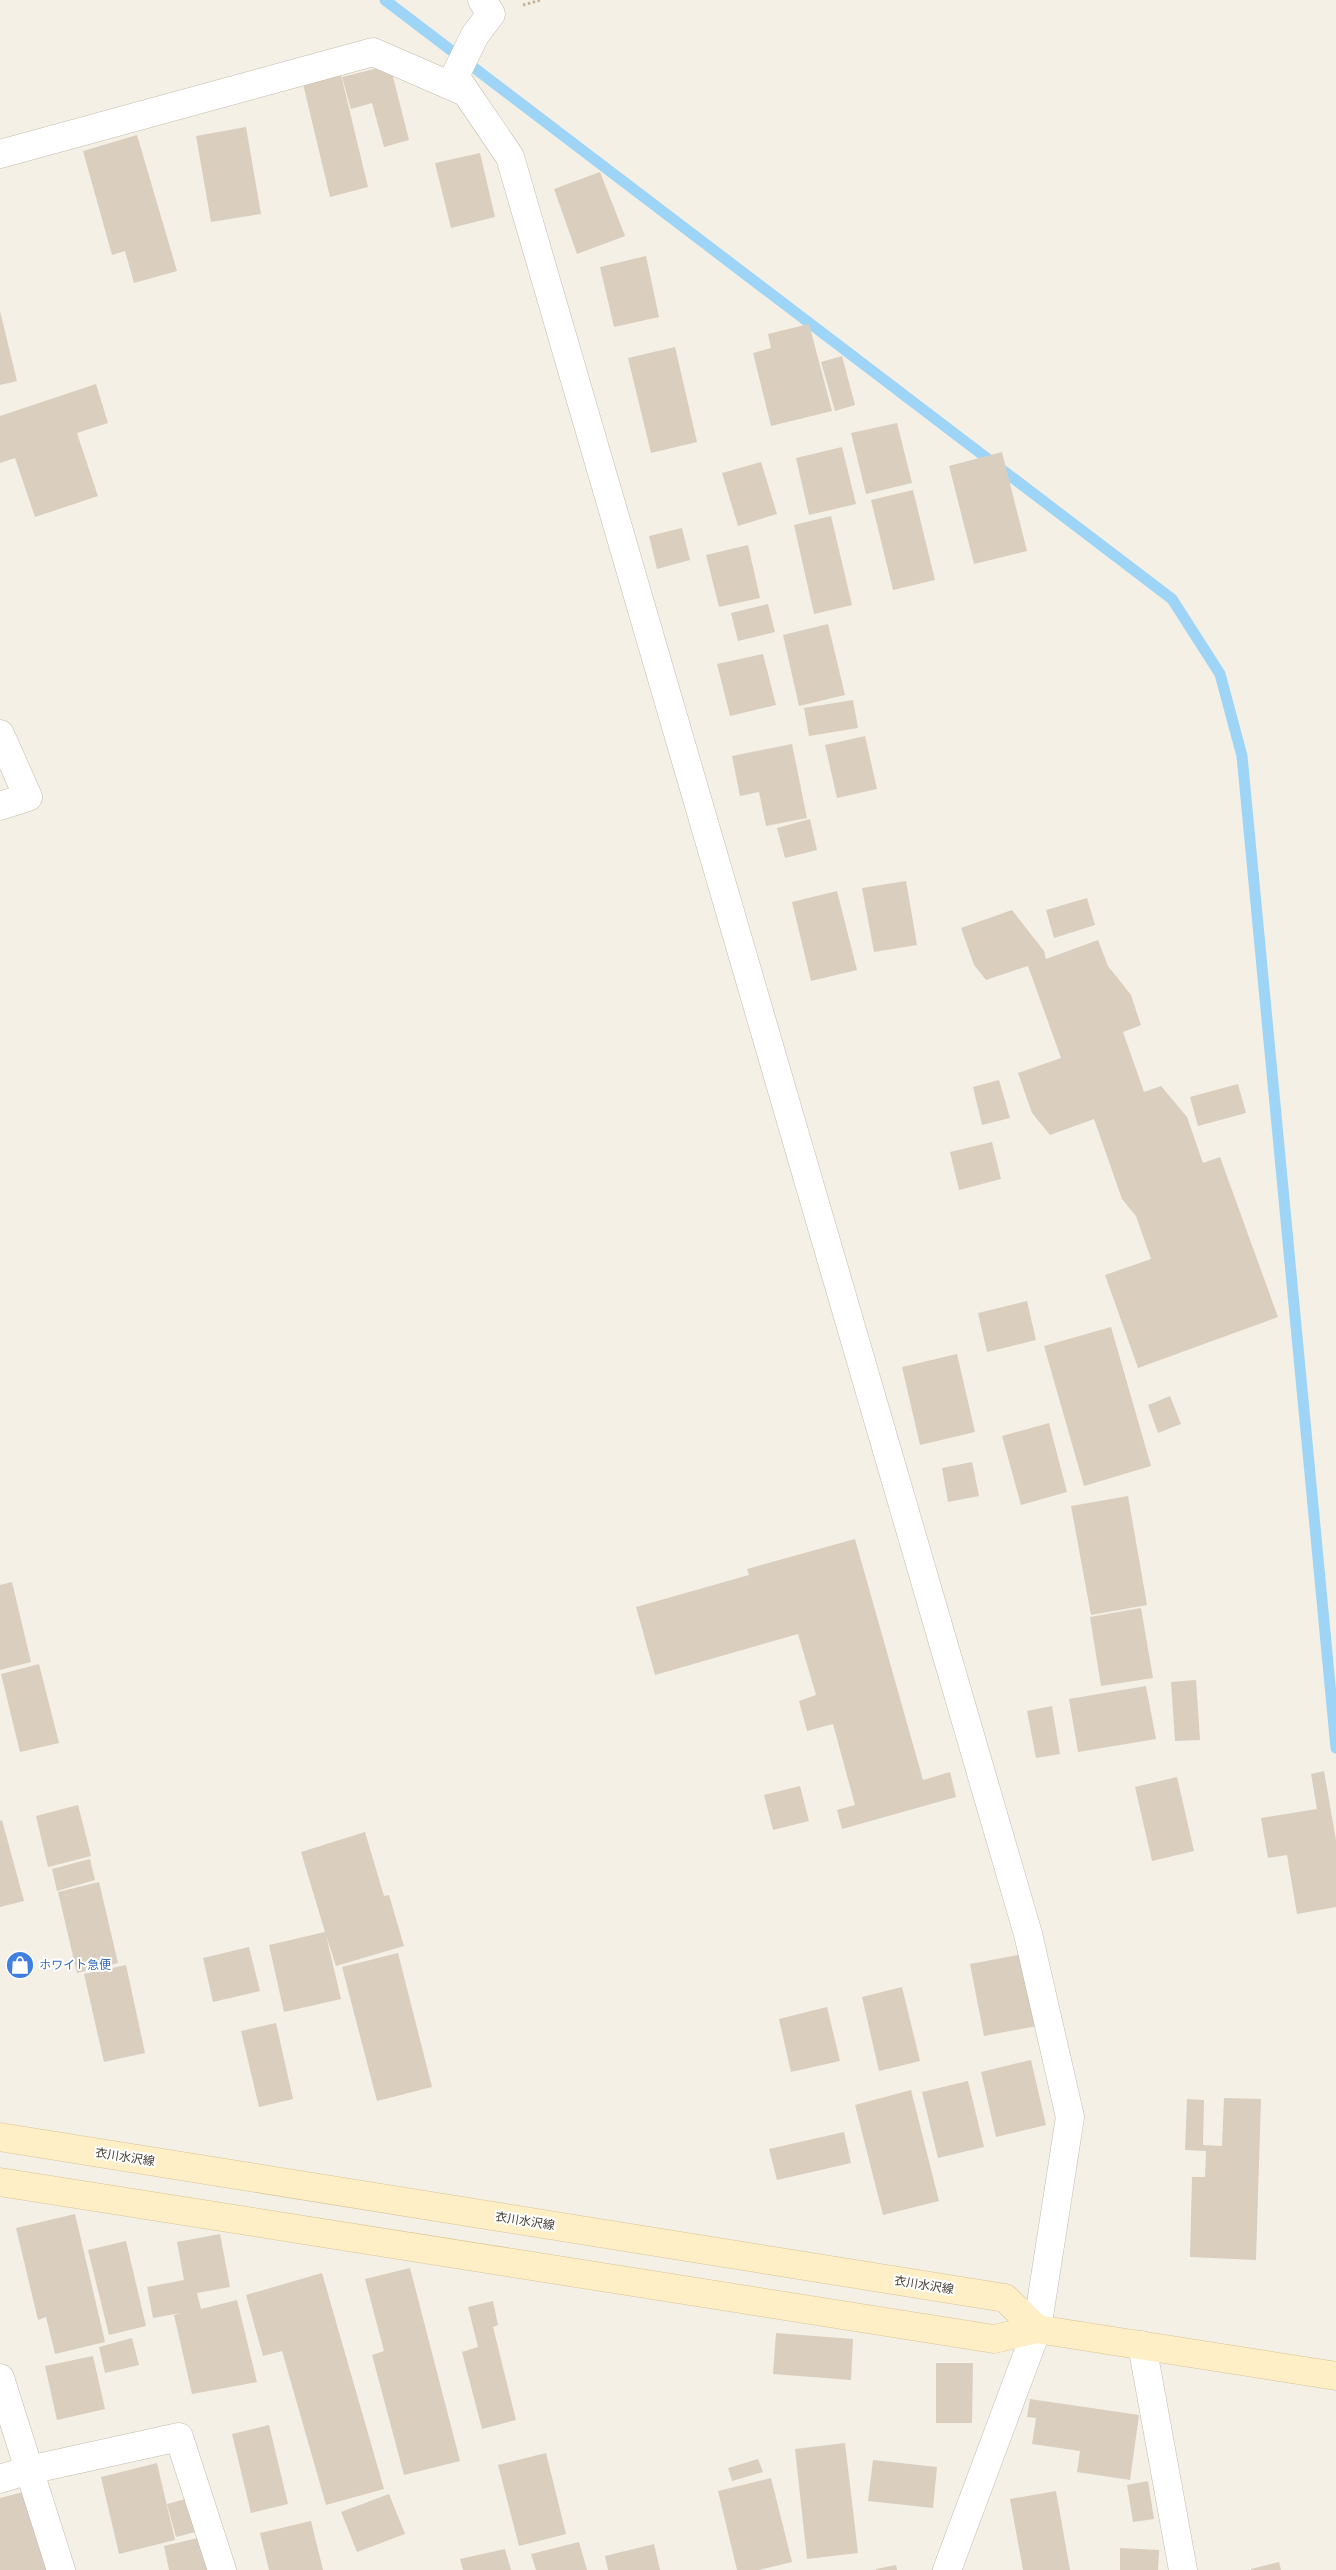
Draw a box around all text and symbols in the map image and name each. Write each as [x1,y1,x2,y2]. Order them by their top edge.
shop icon: ホワイト急便 [5,1950,35,1980]
place label: ホワイト急便 [39,1957,111,1973]
street label: 衣川水沢線 [94,2144,156,2170]
street label: 衣川水沢線 [494,2208,556,2234]
street label: 衣川水沢線 [893,2272,955,2298]

